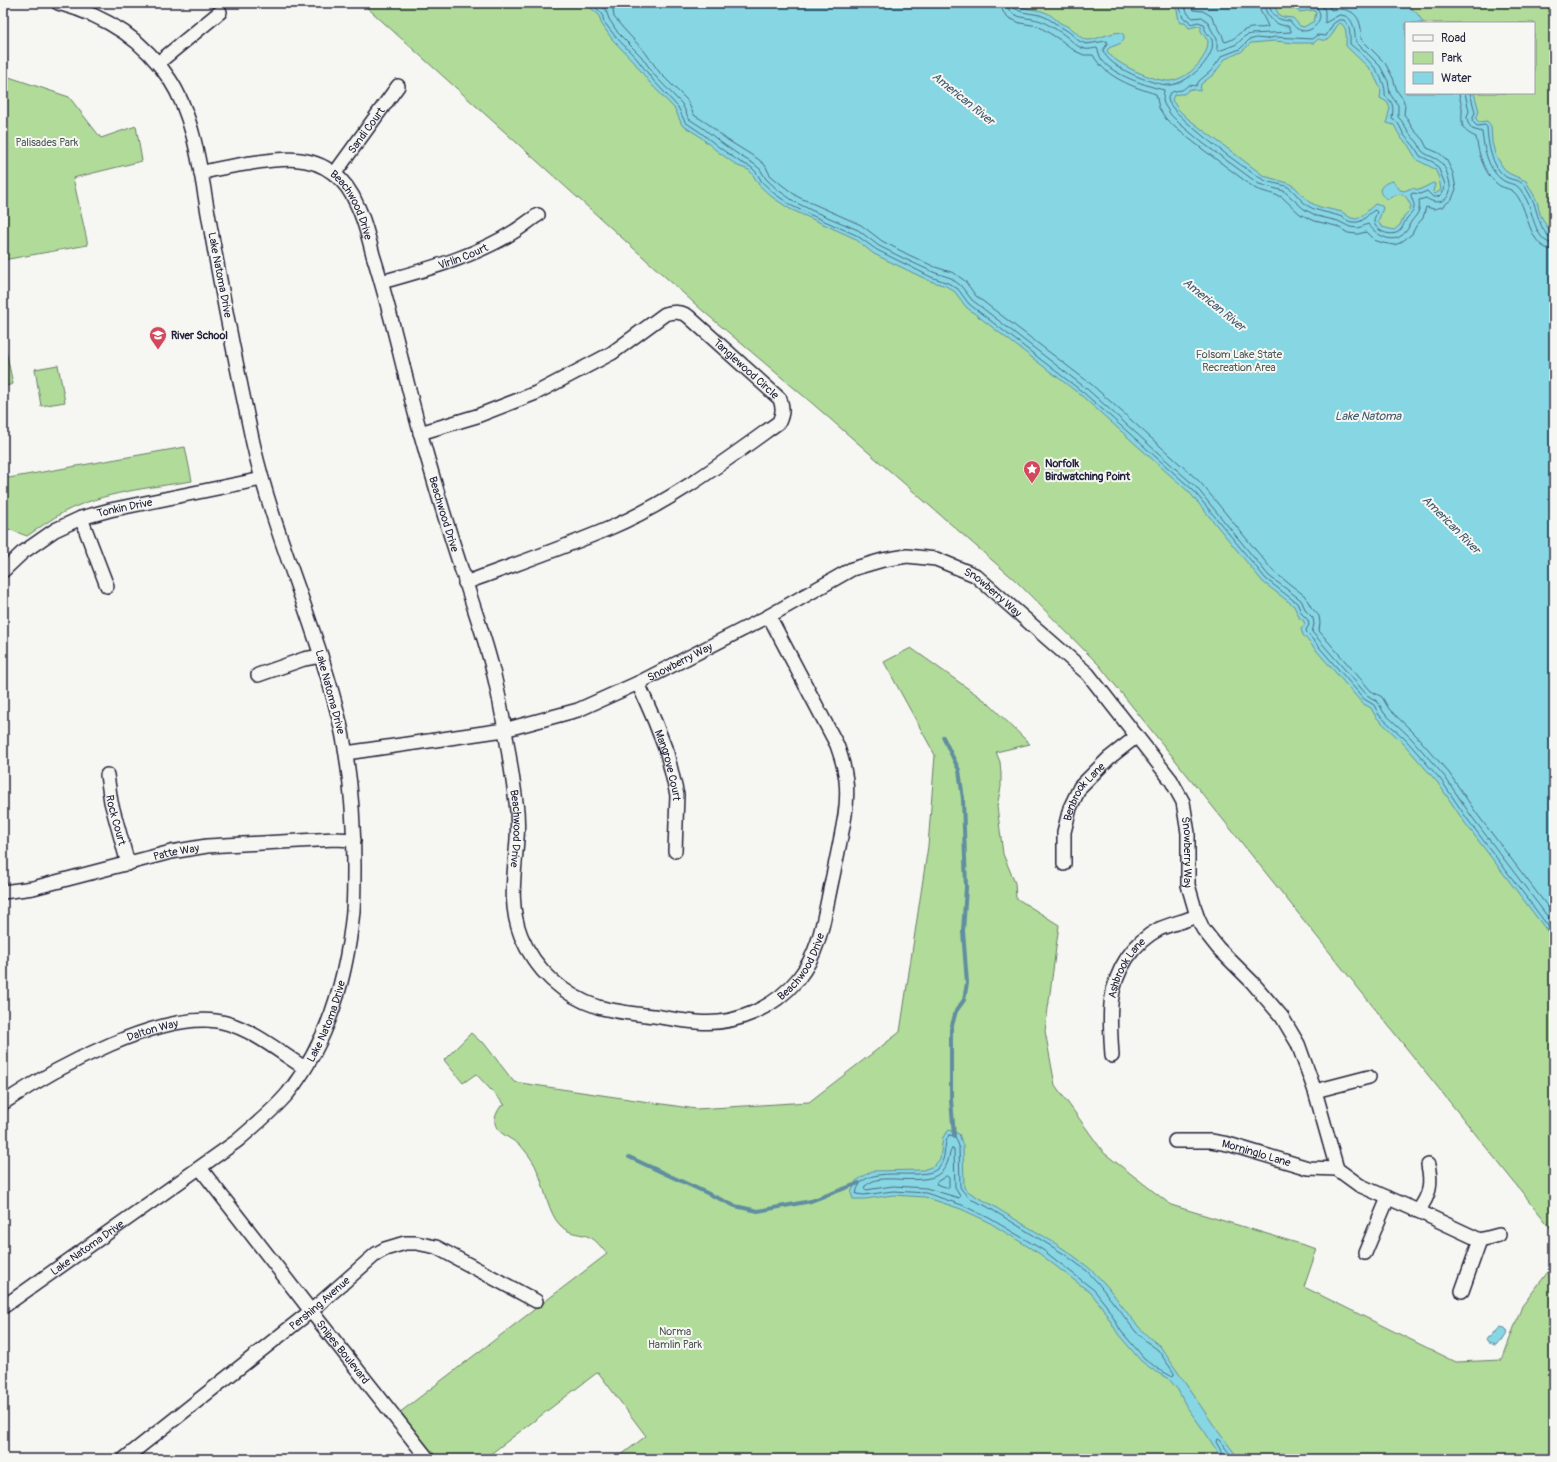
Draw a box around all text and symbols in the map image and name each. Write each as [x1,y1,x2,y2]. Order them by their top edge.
legend [1405,22,1535,94]
text: Road [1441,31,1466,46]
text: Park [1441,51,1462,66]
water label: American River [929,69,999,130]
text: Water [1441,71,1472,86]
street label: Sandi Court [345,104,387,156]
park label: Palisades Park [16,136,79,149]
street label: Beachwood Drive [328,167,375,242]
street label: Lake Natoma Drive [205,231,235,319]
street label: Virlin Court [436,240,490,272]
water label: American River [1180,275,1250,336]
school or university icon: River School [148,325,168,350]
place label: River School [171,329,228,342]
street label: Tanglewood Circle [711,336,782,402]
park label: Folsom Lake State Recreation Area [1196,348,1283,374]
water label: Lake Natoma [1335,409,1403,424]
place label: Norfolk Birdwatching Point [1045,457,1131,483]
place icon: Norfolk Birdwatching Point [1022,459,1042,484]
street label: Beachwood Drive [427,475,462,554]
water label: American River [1419,493,1484,558]
street label: Tonkin Drive [95,495,154,520]
street label: Snowberry Way [962,565,1025,620]
street label: Snowberry Way [645,640,715,684]
street label: Lake Natoma Drive [313,648,348,736]
street label: Mangrove Court [652,728,684,802]
street label: Benbrook Lane [1061,759,1108,822]
street label: Beachwood Drive [508,789,524,869]
street label: Rock Court [104,794,129,847]
street label: Snowberry Way [1179,816,1195,890]
street label: Patte Way [152,841,200,863]
street label: Beachwood Drive [775,931,827,1003]
street label: Ashbrook Lane [1105,934,1148,999]
street label: Lake Natoma Drive [304,978,348,1064]
street label: Dalton Way [125,1016,179,1044]
street label: Morninglo Lane [1221,1137,1293,1169]
street label: Lake Natoma Drive [48,1217,127,1278]
street label: Pershing Avenue [286,1273,353,1332]
street label: Snipes Boulevard [314,1317,372,1386]
park label: Norma Hamlin Park [648,1325,703,1351]

